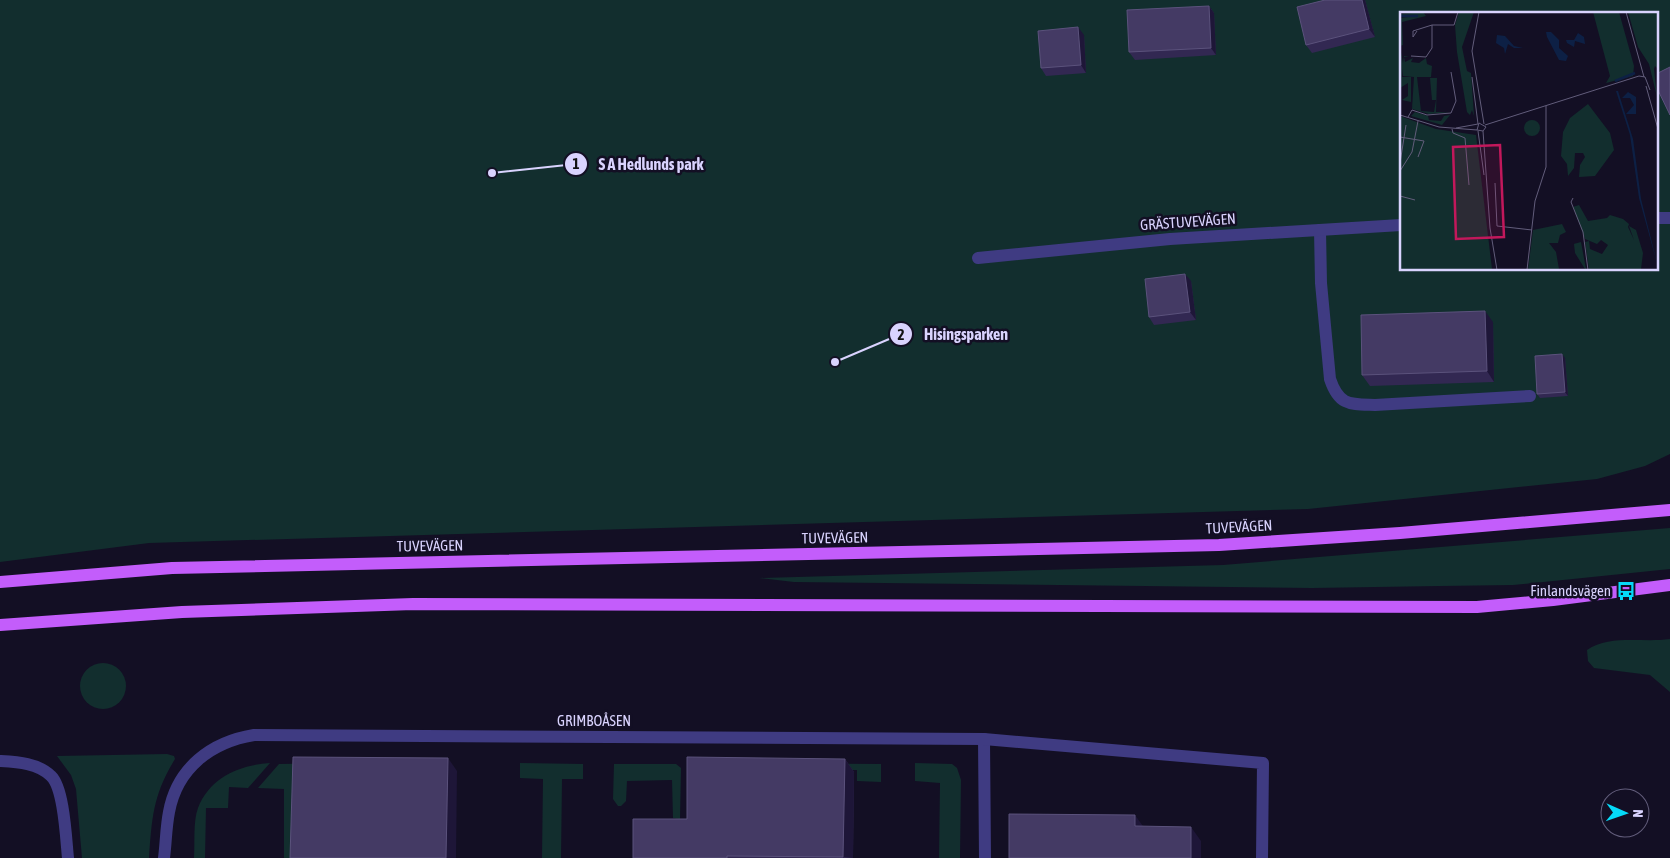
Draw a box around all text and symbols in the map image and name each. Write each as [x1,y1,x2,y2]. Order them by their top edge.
inset map [1400,12,1658,270]
callout: S A Hedlunds park [564,148,714,179]
text: 1 [572,155,580,172]
text: S A Hedlunds park [599,155,704,173]
street label: GRÄSTUVEVÄGEN [1140,210,1236,233]
callout: Hisingsparken [889,319,1018,350]
text: Hisingsparken [924,325,1008,343]
text: 2 [897,326,905,343]
street label: TUVEVÄGEN [1205,516,1273,537]
street label: TUVEVÄGEN [801,528,869,547]
street label: TUVEVÄGEN [396,536,464,555]
bus stop icon: Finlandsvägen [1615,580,1637,602]
place label: Finlandsvägen [1530,582,1611,599]
street label: GRIMBOÅSEN [557,712,631,729]
north arrow [1600,788,1650,838]
text: N [1630,809,1646,818]

